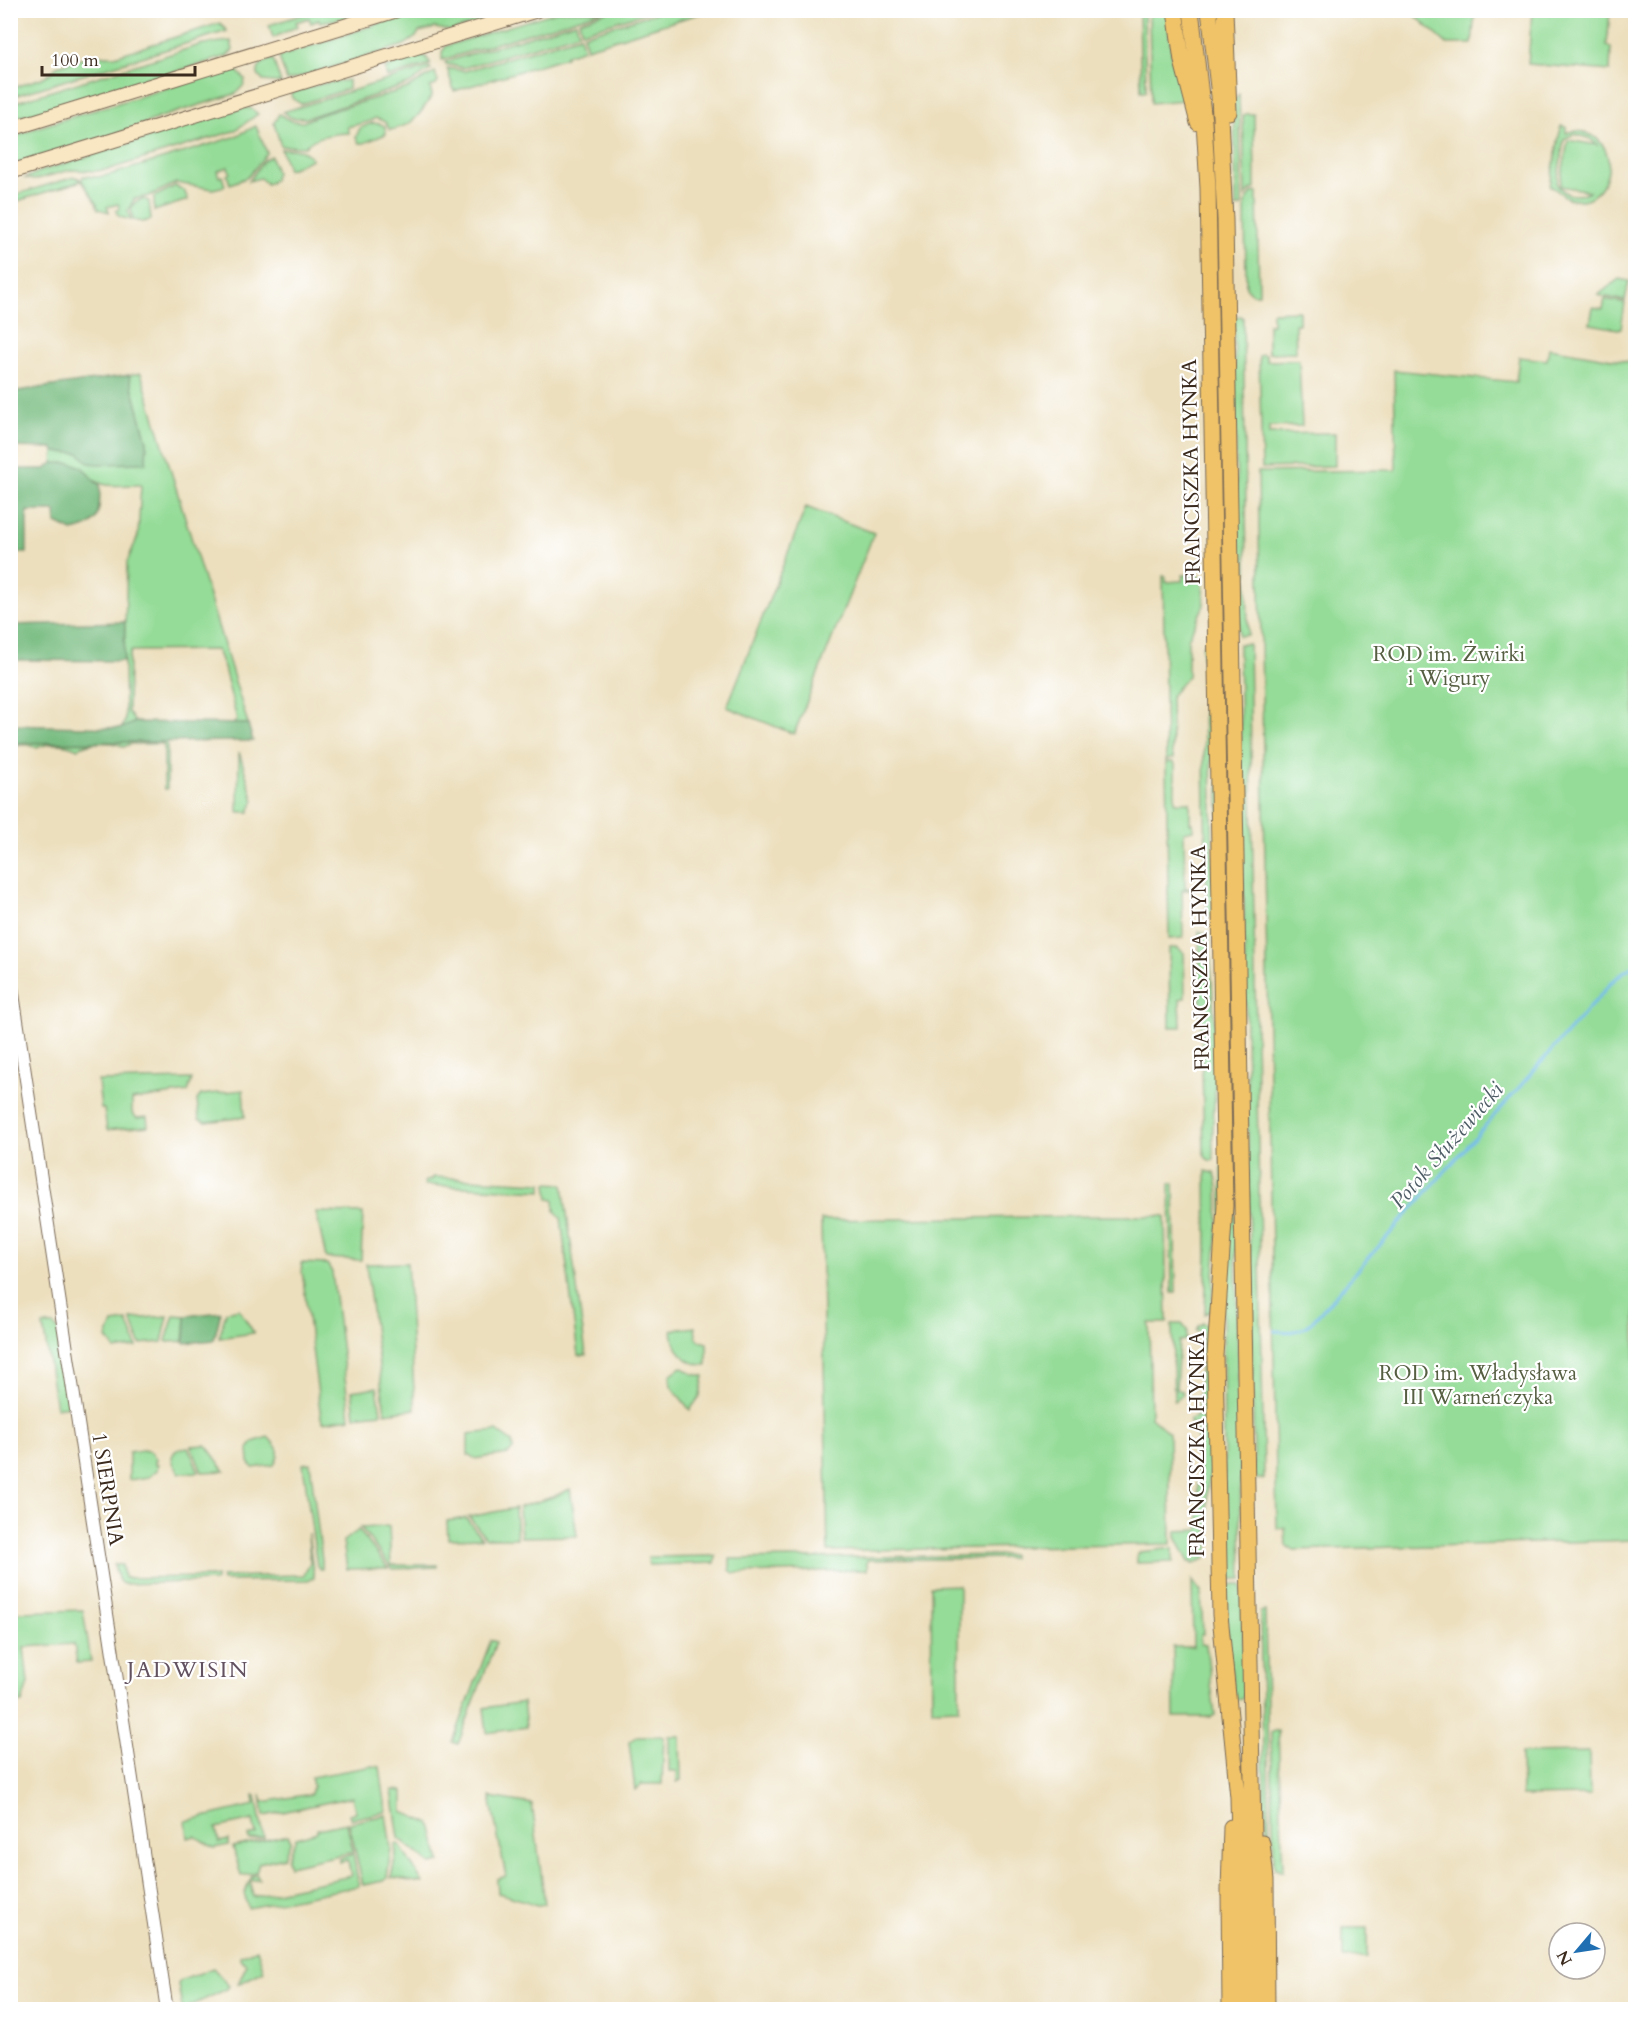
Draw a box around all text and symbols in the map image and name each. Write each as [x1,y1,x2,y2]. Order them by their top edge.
scale bar [42,39,195,77]
text: 100 m [51,48,99,73]
street label: FRANCISZKA HYNKA [1175,359,1208,585]
park label: ROD im. Żwirki i Wigury [1373,640,1525,693]
street label: FRANCISZKA HYNKA [1184,845,1217,1071]
water label: Potok Służewiecki [1383,1075,1511,1216]
street label: FRANCISZKA HYNKA [1183,1331,1212,1557]
park label: ROD im. Władysława III Warneńczyka [1379,1359,1577,1412]
street label: 1 SIERPNIA [84,1430,131,1548]
district label: JADWISIN [124,1655,249,1685]
north arrow [1547,1921,1607,1981]
text: N [1552,1946,1578,1969]

